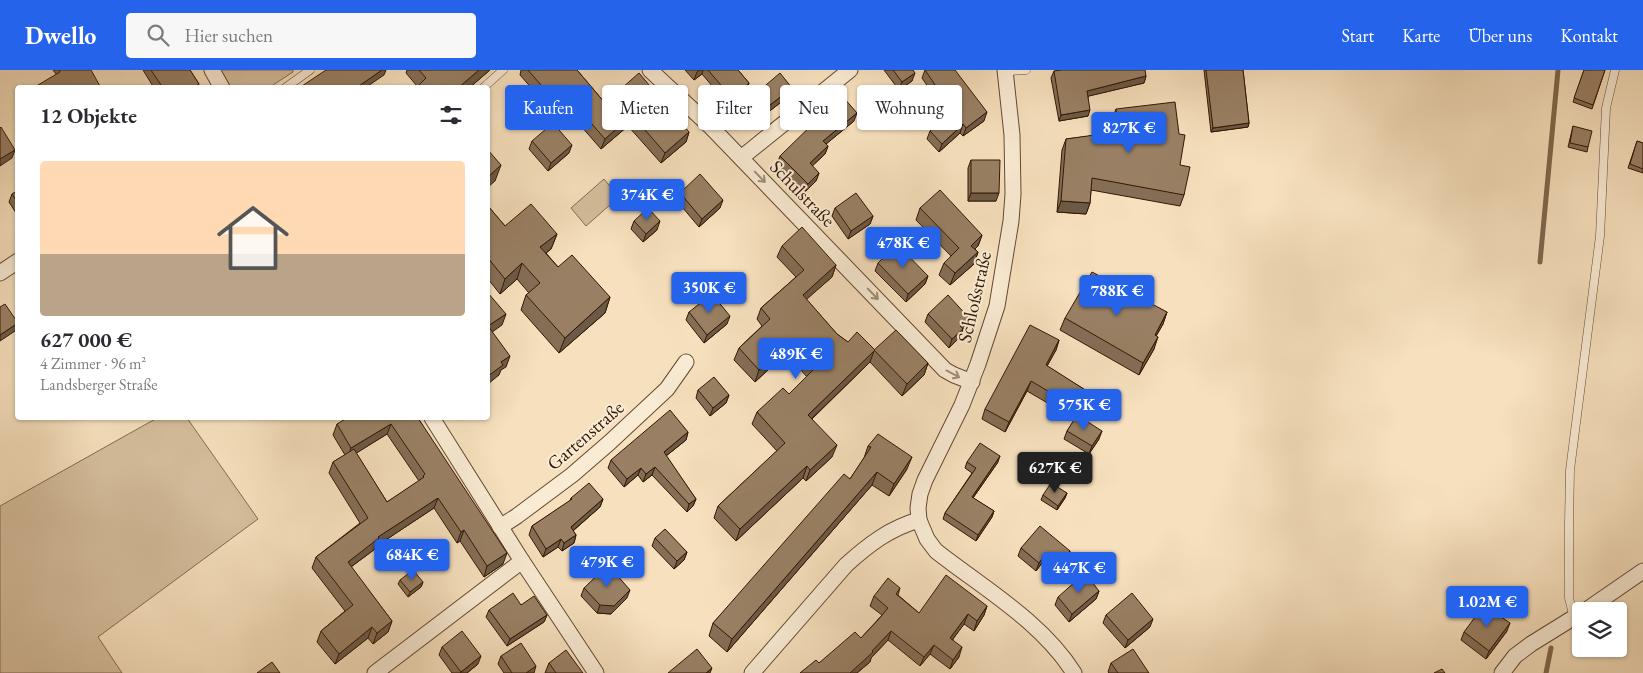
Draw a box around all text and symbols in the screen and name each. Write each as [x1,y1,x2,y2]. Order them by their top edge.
search box [126,13,476,58]
text: Dwello [25,20,96,51]
icon: search [144,21,172,49]
text: Hier suchen [184,23,273,48]
text: Start [1341,24,1374,47]
text: Karte [1402,24,1440,47]
text: Über uns [1468,24,1532,47]
text: Kontakt [1560,24,1618,47]
chip: Kaufen [505,85,592,130]
chip: Mieten [602,85,688,130]
chip: Filter [698,85,770,130]
chip: Neu [780,85,847,130]
chip: Wohnung [857,85,962,130]
icon: filters [437,101,465,129]
text: 12 Objekte [40,102,137,129]
pin: 827K € [1088,112,1170,154]
text: 827K € [1102,117,1156,138]
street label: Schulstraße [764,154,841,232]
one-way arrow [754,171,766,184]
pin: 374K € [606,178,688,221]
text: 374K € [620,184,674,205]
icon: home [208,193,298,283]
pin: 478K € [862,226,944,269]
text: 478K € [876,232,930,253]
street label: Schloßstraße [952,249,997,345]
pin: 350K € [668,272,750,314]
pin: 788K € [1076,274,1158,317]
text: 350K € [682,277,736,298]
text: 788K € [1090,280,1144,301]
one-way arrow [867,288,879,301]
text: 627 000 € [40,326,132,353]
pin: 489K € [755,338,837,380]
text: 489K € [769,343,823,364]
text: 4 Zimmer · 96 m² [40,353,146,374]
one-way arrow [945,369,960,379]
text: Landsberger Straße [40,374,158,395]
pin: 575K € [1043,388,1125,431]
text: 575K € [1057,394,1111,415]
street label: Gartenstraße [542,395,629,476]
pin: 627K € [1014,452,1096,494]
text: 627K € [1028,457,1082,478]
pin: 684K € [371,538,453,581]
text: 684K € [385,544,439,565]
pin: 479K € [566,546,648,588]
text: 479K € [580,551,634,572]
pin: 447K € [1038,552,1120,594]
text: 447K € [1052,557,1106,578]
pin: 1.02M € [1441,586,1533,628]
text: 1.02M € [1457,591,1517,612]
map controls [1572,602,1627,657]
button: layers [1572,602,1627,657]

